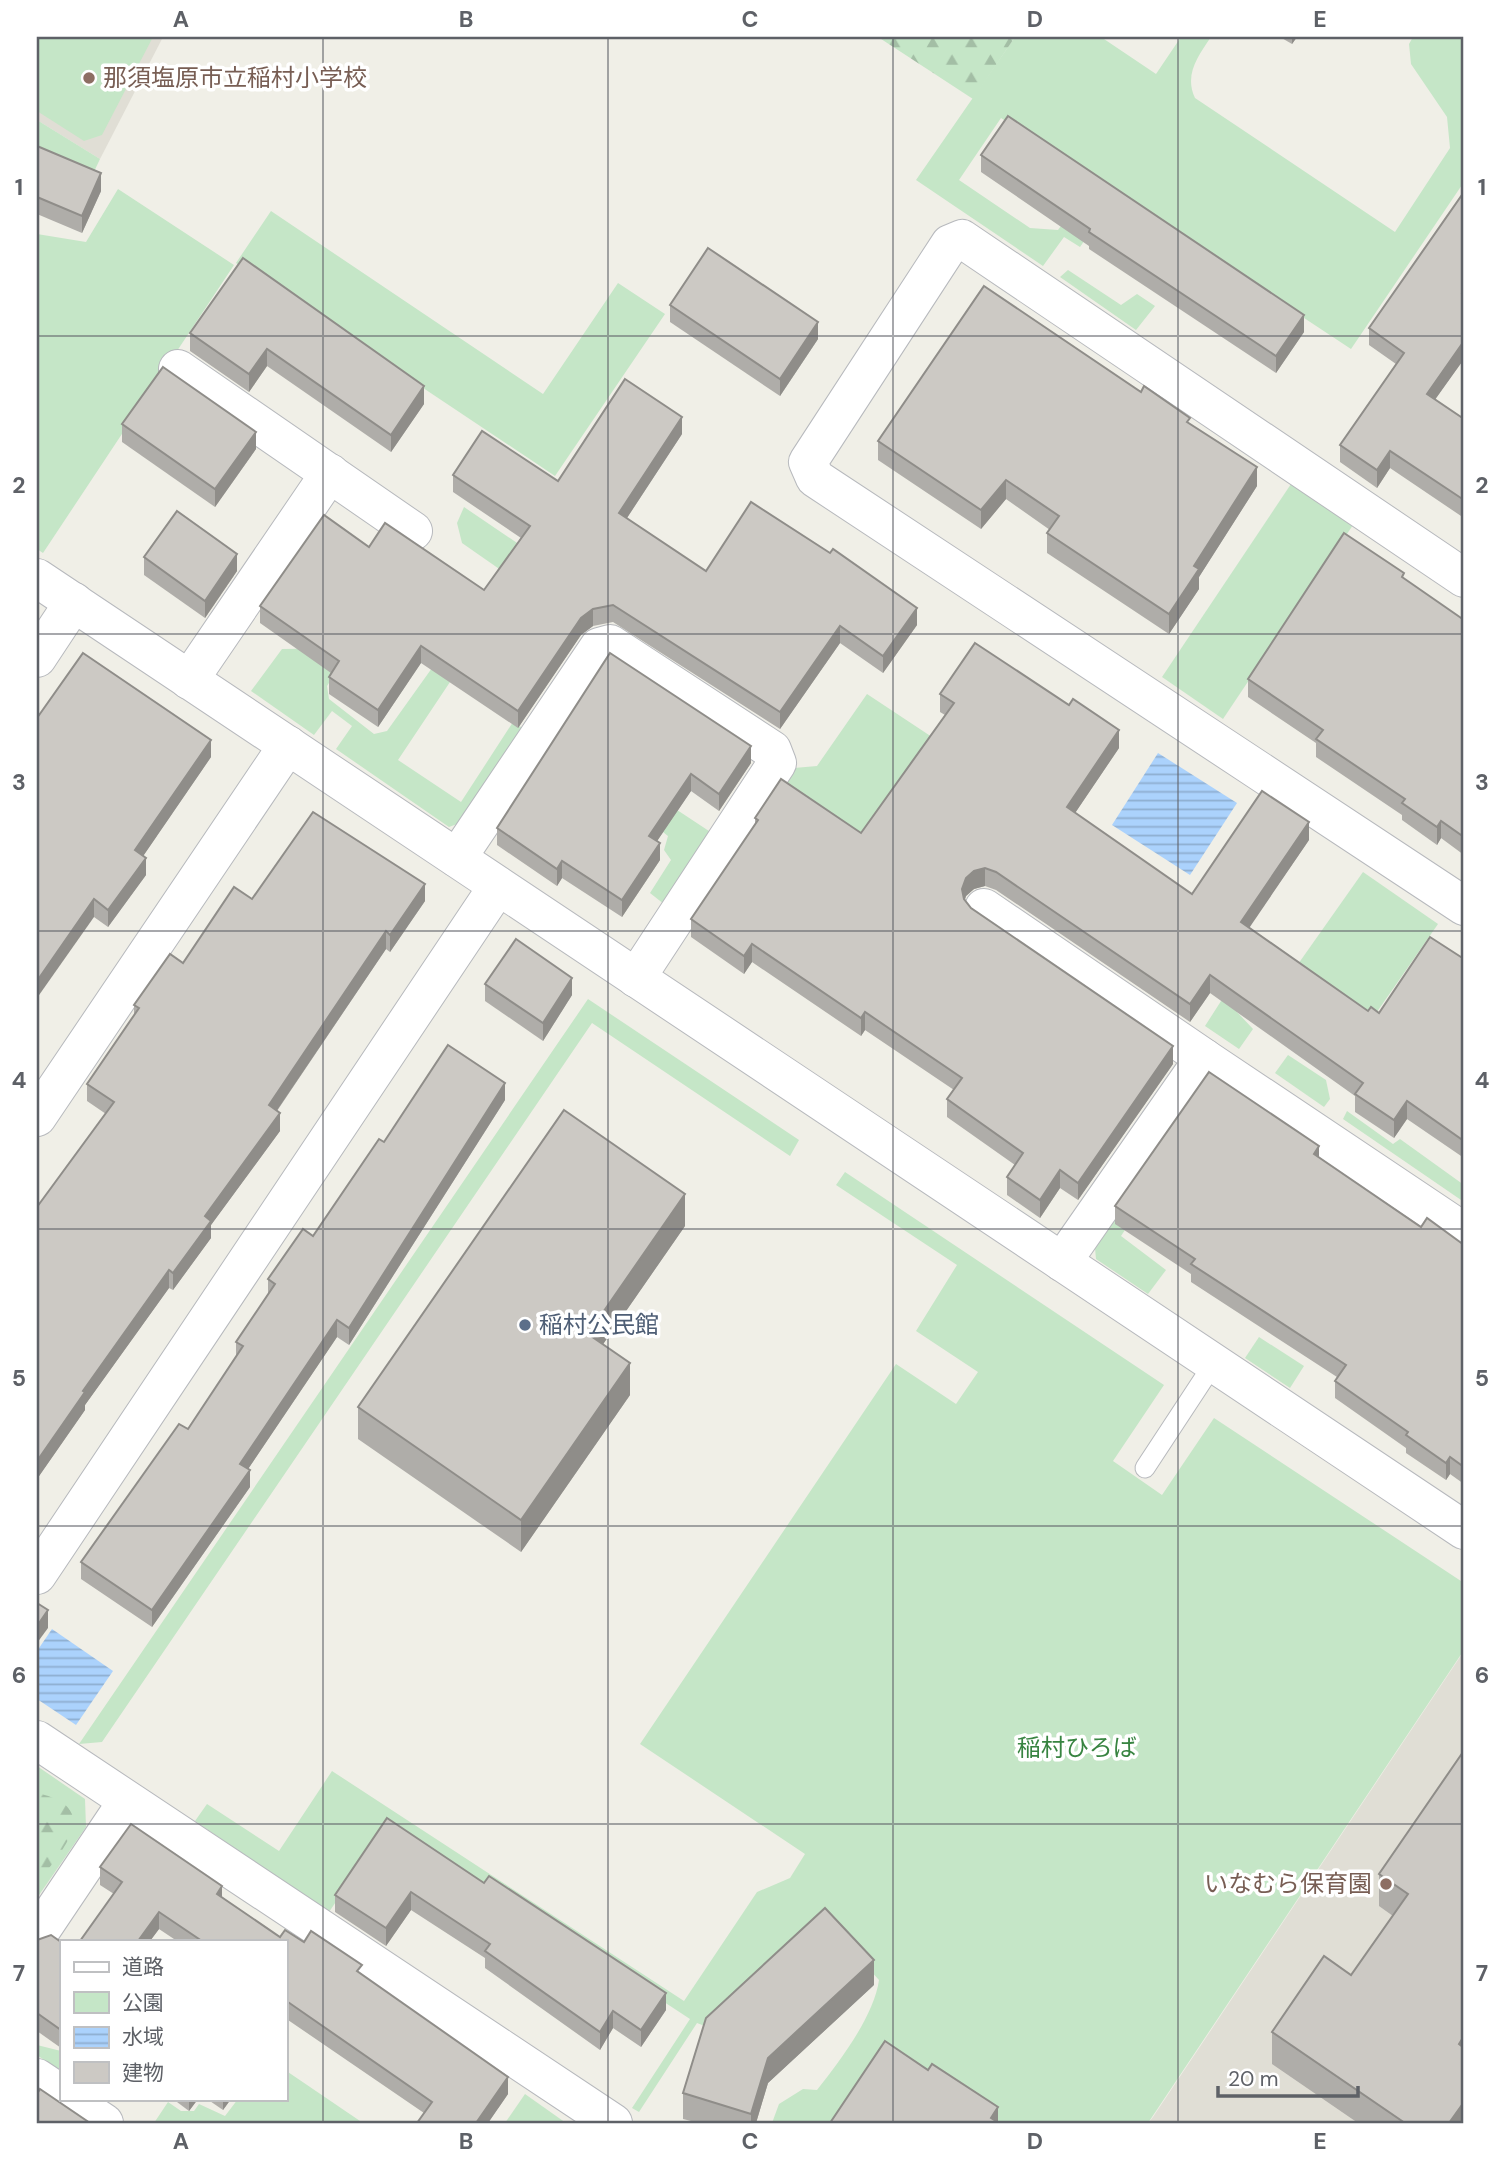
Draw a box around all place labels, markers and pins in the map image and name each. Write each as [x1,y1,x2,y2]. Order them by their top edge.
place label: 那須塩原市立稲村小学校 [103,62,367,93]
marker: 那須塩原市立稲村小学校 [81,70,97,86]
place label: 稲村公民館 [539,1309,659,1340]
marker: 稲村公民館 [517,1317,533,1333]
place label: いなむら保育園 [1204,1868,1372,1899]
marker: いなむら保育園 [1378,1876,1394,1892]

